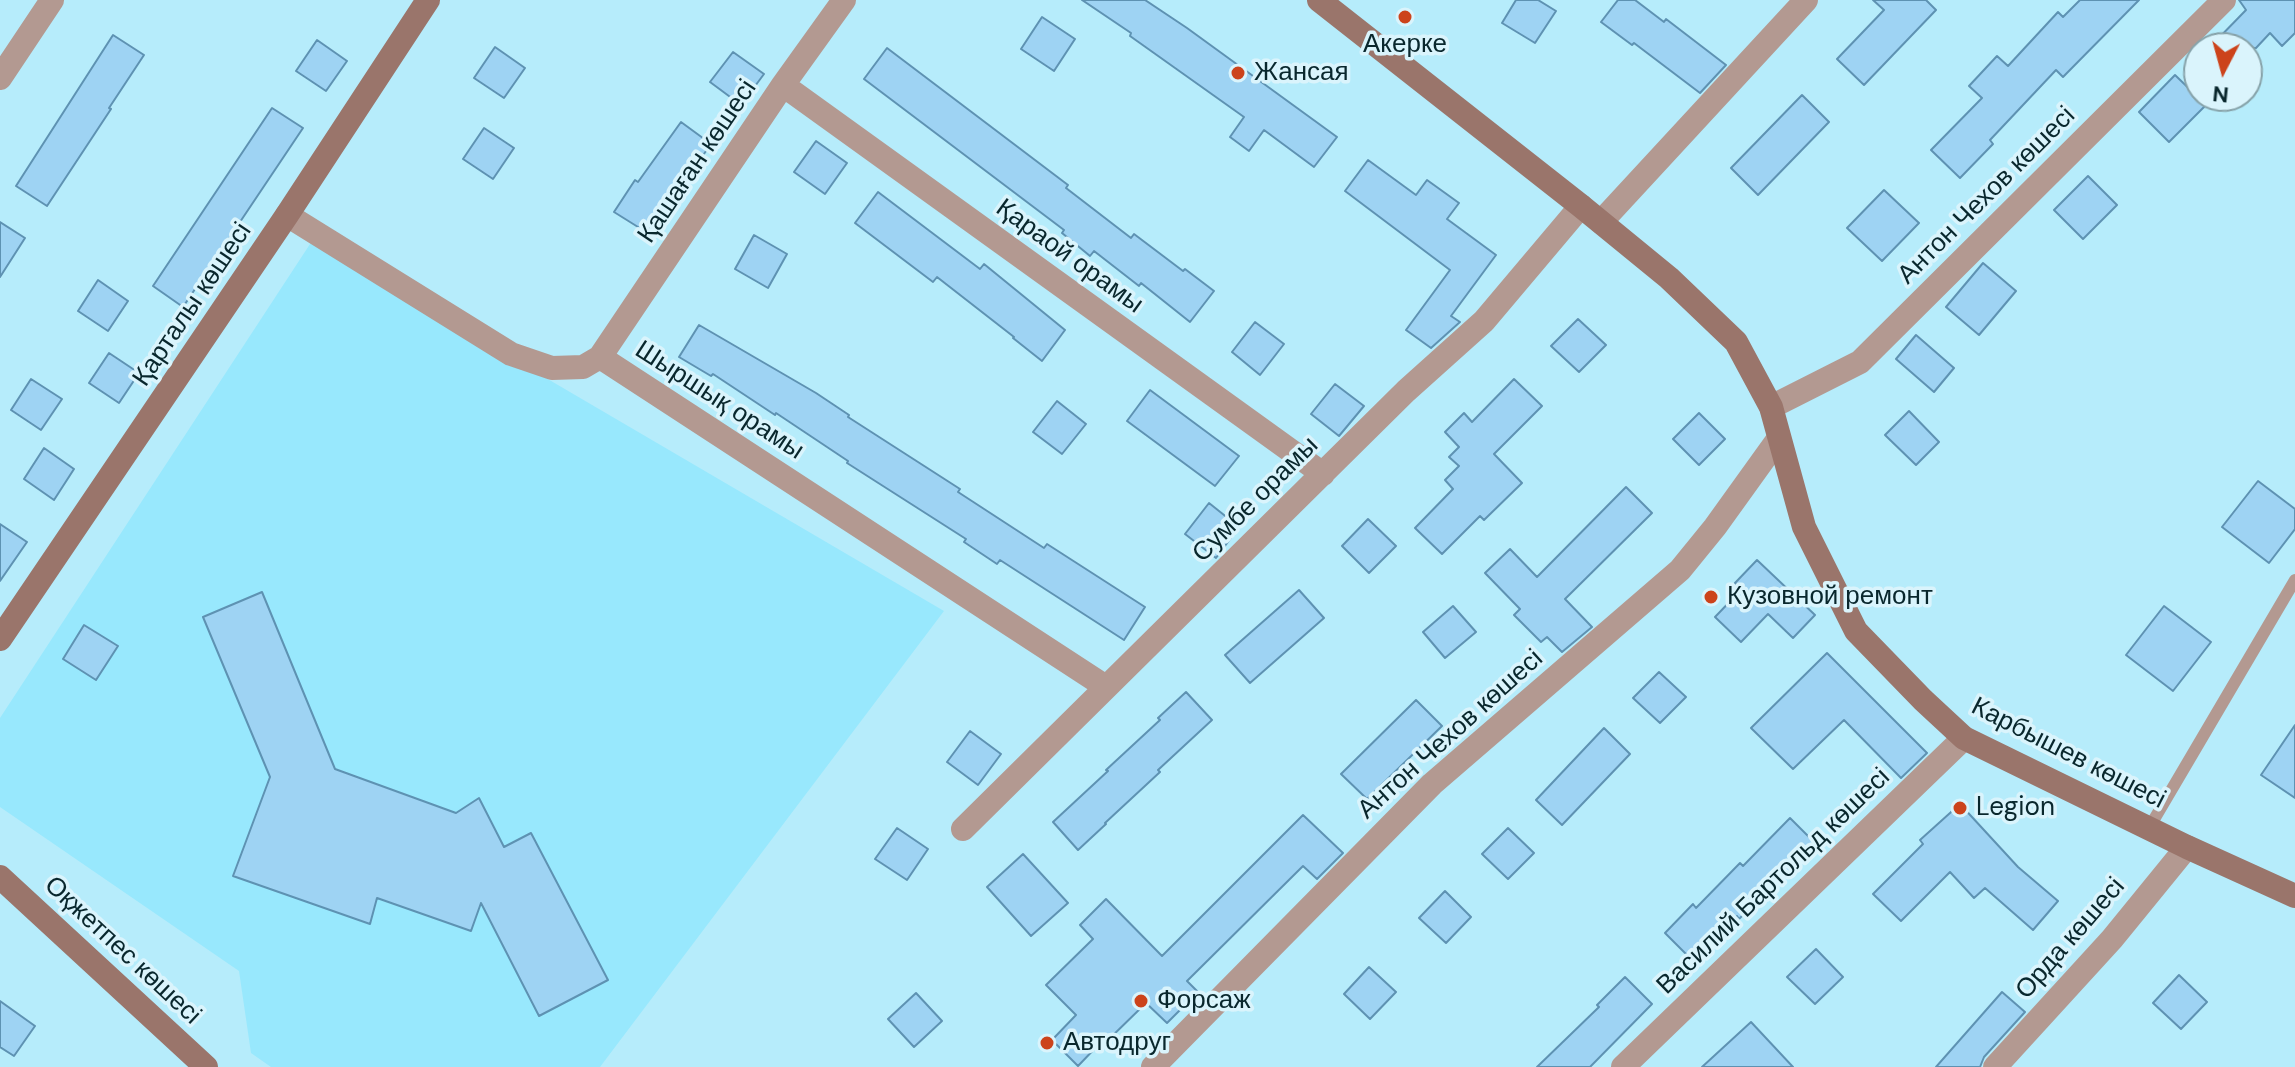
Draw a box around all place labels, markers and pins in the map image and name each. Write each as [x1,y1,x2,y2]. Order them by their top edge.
marker: Акерке [1396,8,1414,26]
place label: Акерке [1363,29,1447,61]
place label: Жансая [1254,57,1349,89]
marker: Жансая [1229,64,1247,82]
place label: Кузовной ремонт [1727,581,1933,613]
marker: Кузовной ремонт [1702,588,1720,606]
place label: Legion [1976,792,2055,824]
marker: Legion [1951,799,1969,817]
place label: Форсаж [1157,985,1251,1017]
marker: Форсаж [1132,992,1150,1010]
place label: Автодруг [1063,1027,1171,1059]
marker: Автодруг [1038,1034,1056,1052]

